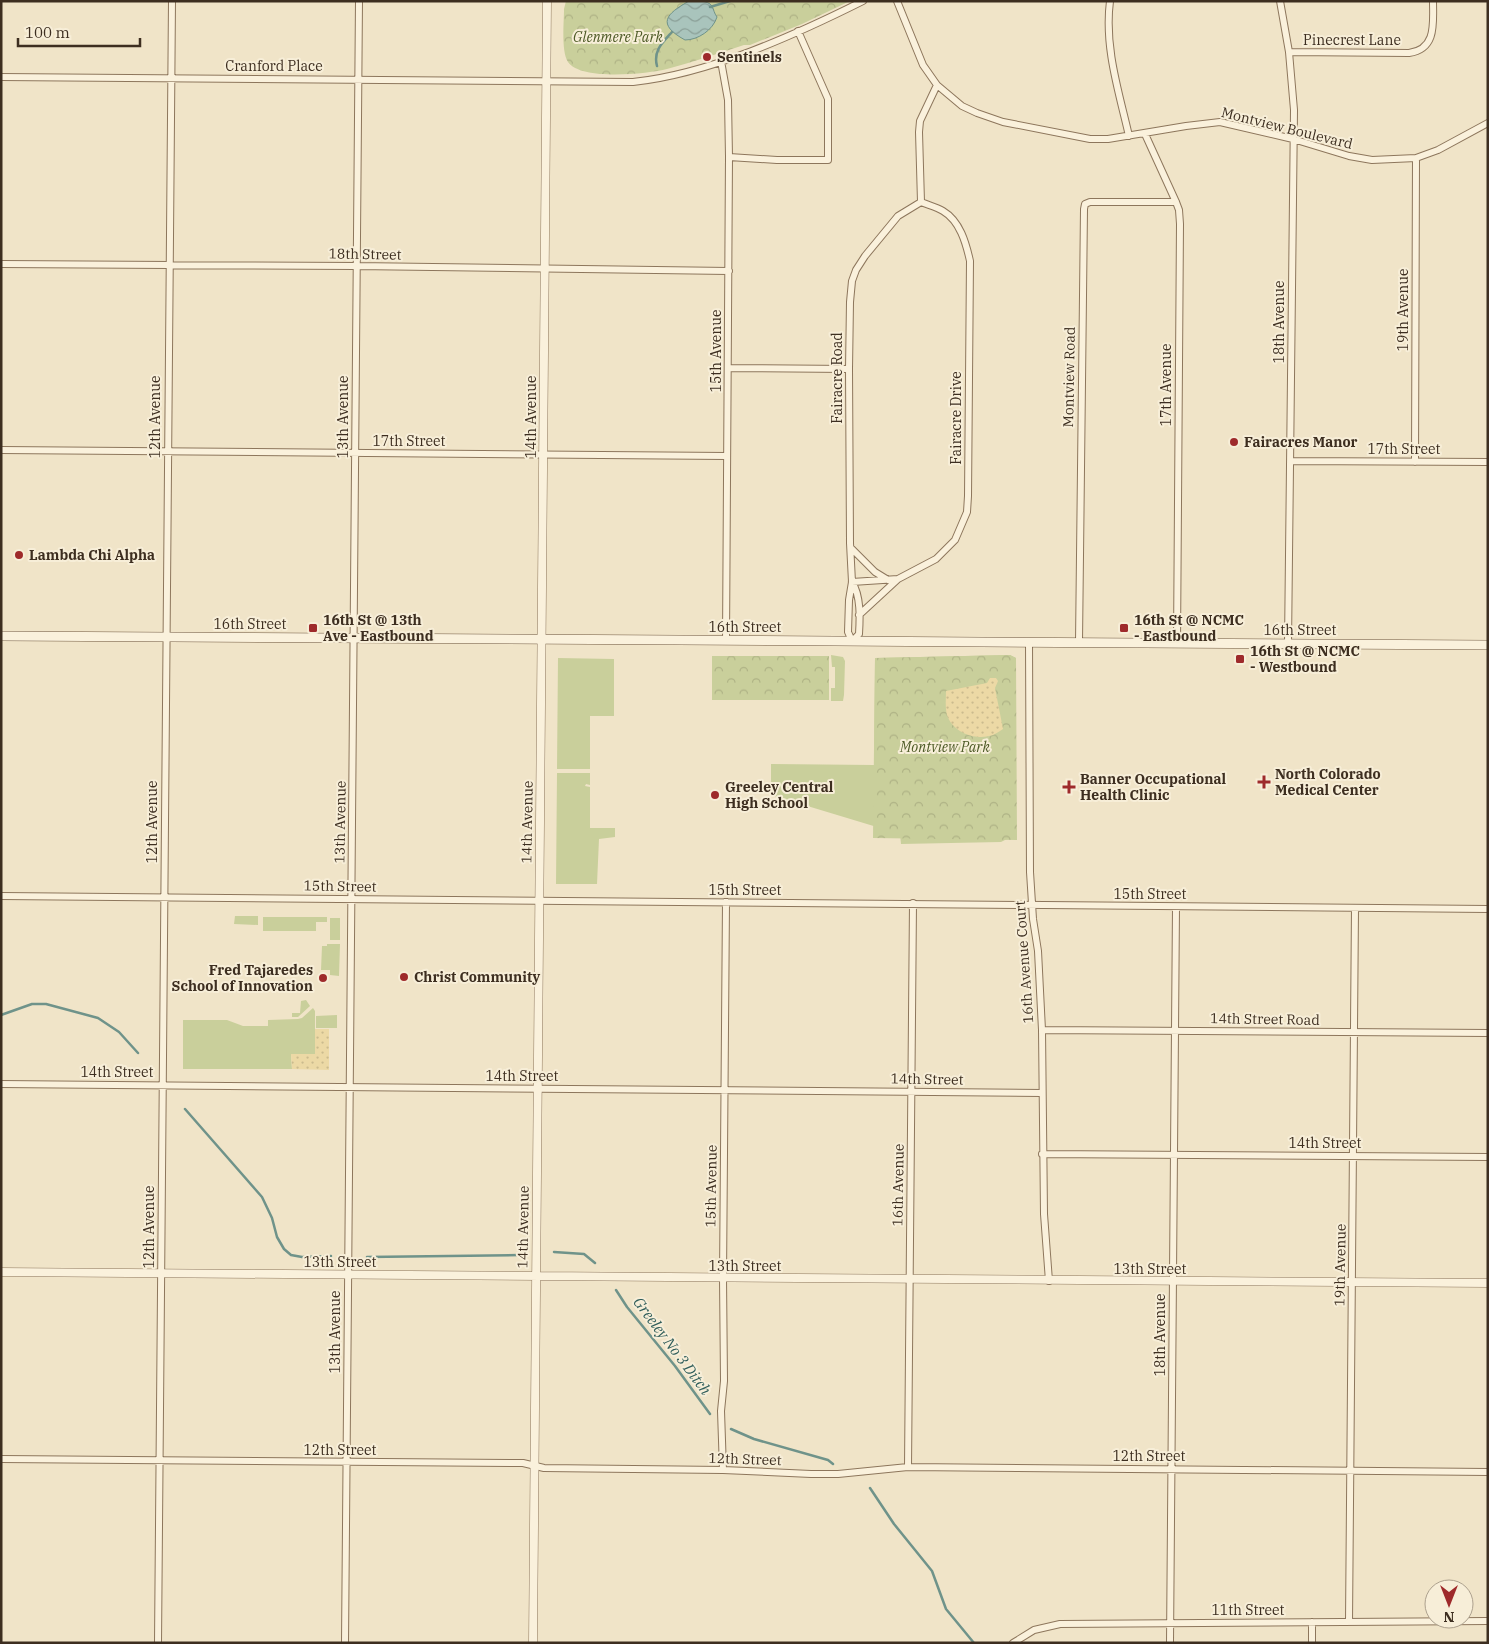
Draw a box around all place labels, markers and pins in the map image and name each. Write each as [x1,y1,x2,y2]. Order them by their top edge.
place label: Sentinels [717,48,782,66]
marker: Sentinels [701,51,713,63]
place label: Fairacres Manor [1244,433,1358,451]
marker: Fairacres Manor [1228,436,1240,448]
place label: Lambda Chi Alpha [29,546,155,564]
marker: Lambda Chi Alpha [13,549,25,561]
place label: 16th St @ 13th Ave - Eastbound [323,611,434,645]
place label: 16th St @ NCMC - Eastbound [1134,611,1244,645]
marker: 16th St @ 13th Ave - Eastbound [307,622,319,634]
marker: 16th St @ NCMC - Eastbound [1118,622,1130,634]
place label: 16th St @ NCMC - Westbound [1250,642,1360,676]
marker: 16th St @ NCMC - Westbound [1234,653,1246,665]
place label: North Colorado Medical Center [1275,765,1381,799]
place label: Banner Occupational Health Clinic [1080,770,1227,804]
marker: North Colorado Medical Center [1257,775,1271,789]
place label: Greeley Central High School [725,778,834,812]
marker: Banner Occupational Health Clinic [1062,780,1076,794]
marker: Greeley Central High School [709,789,721,801]
place label: Fred Tajaredes School of Innovation [172,961,313,995]
place label: Christ Community [414,968,540,986]
marker: Christ Community [398,971,410,983]
marker: Fred Tajaredes School of Innovation [317,972,329,984]

